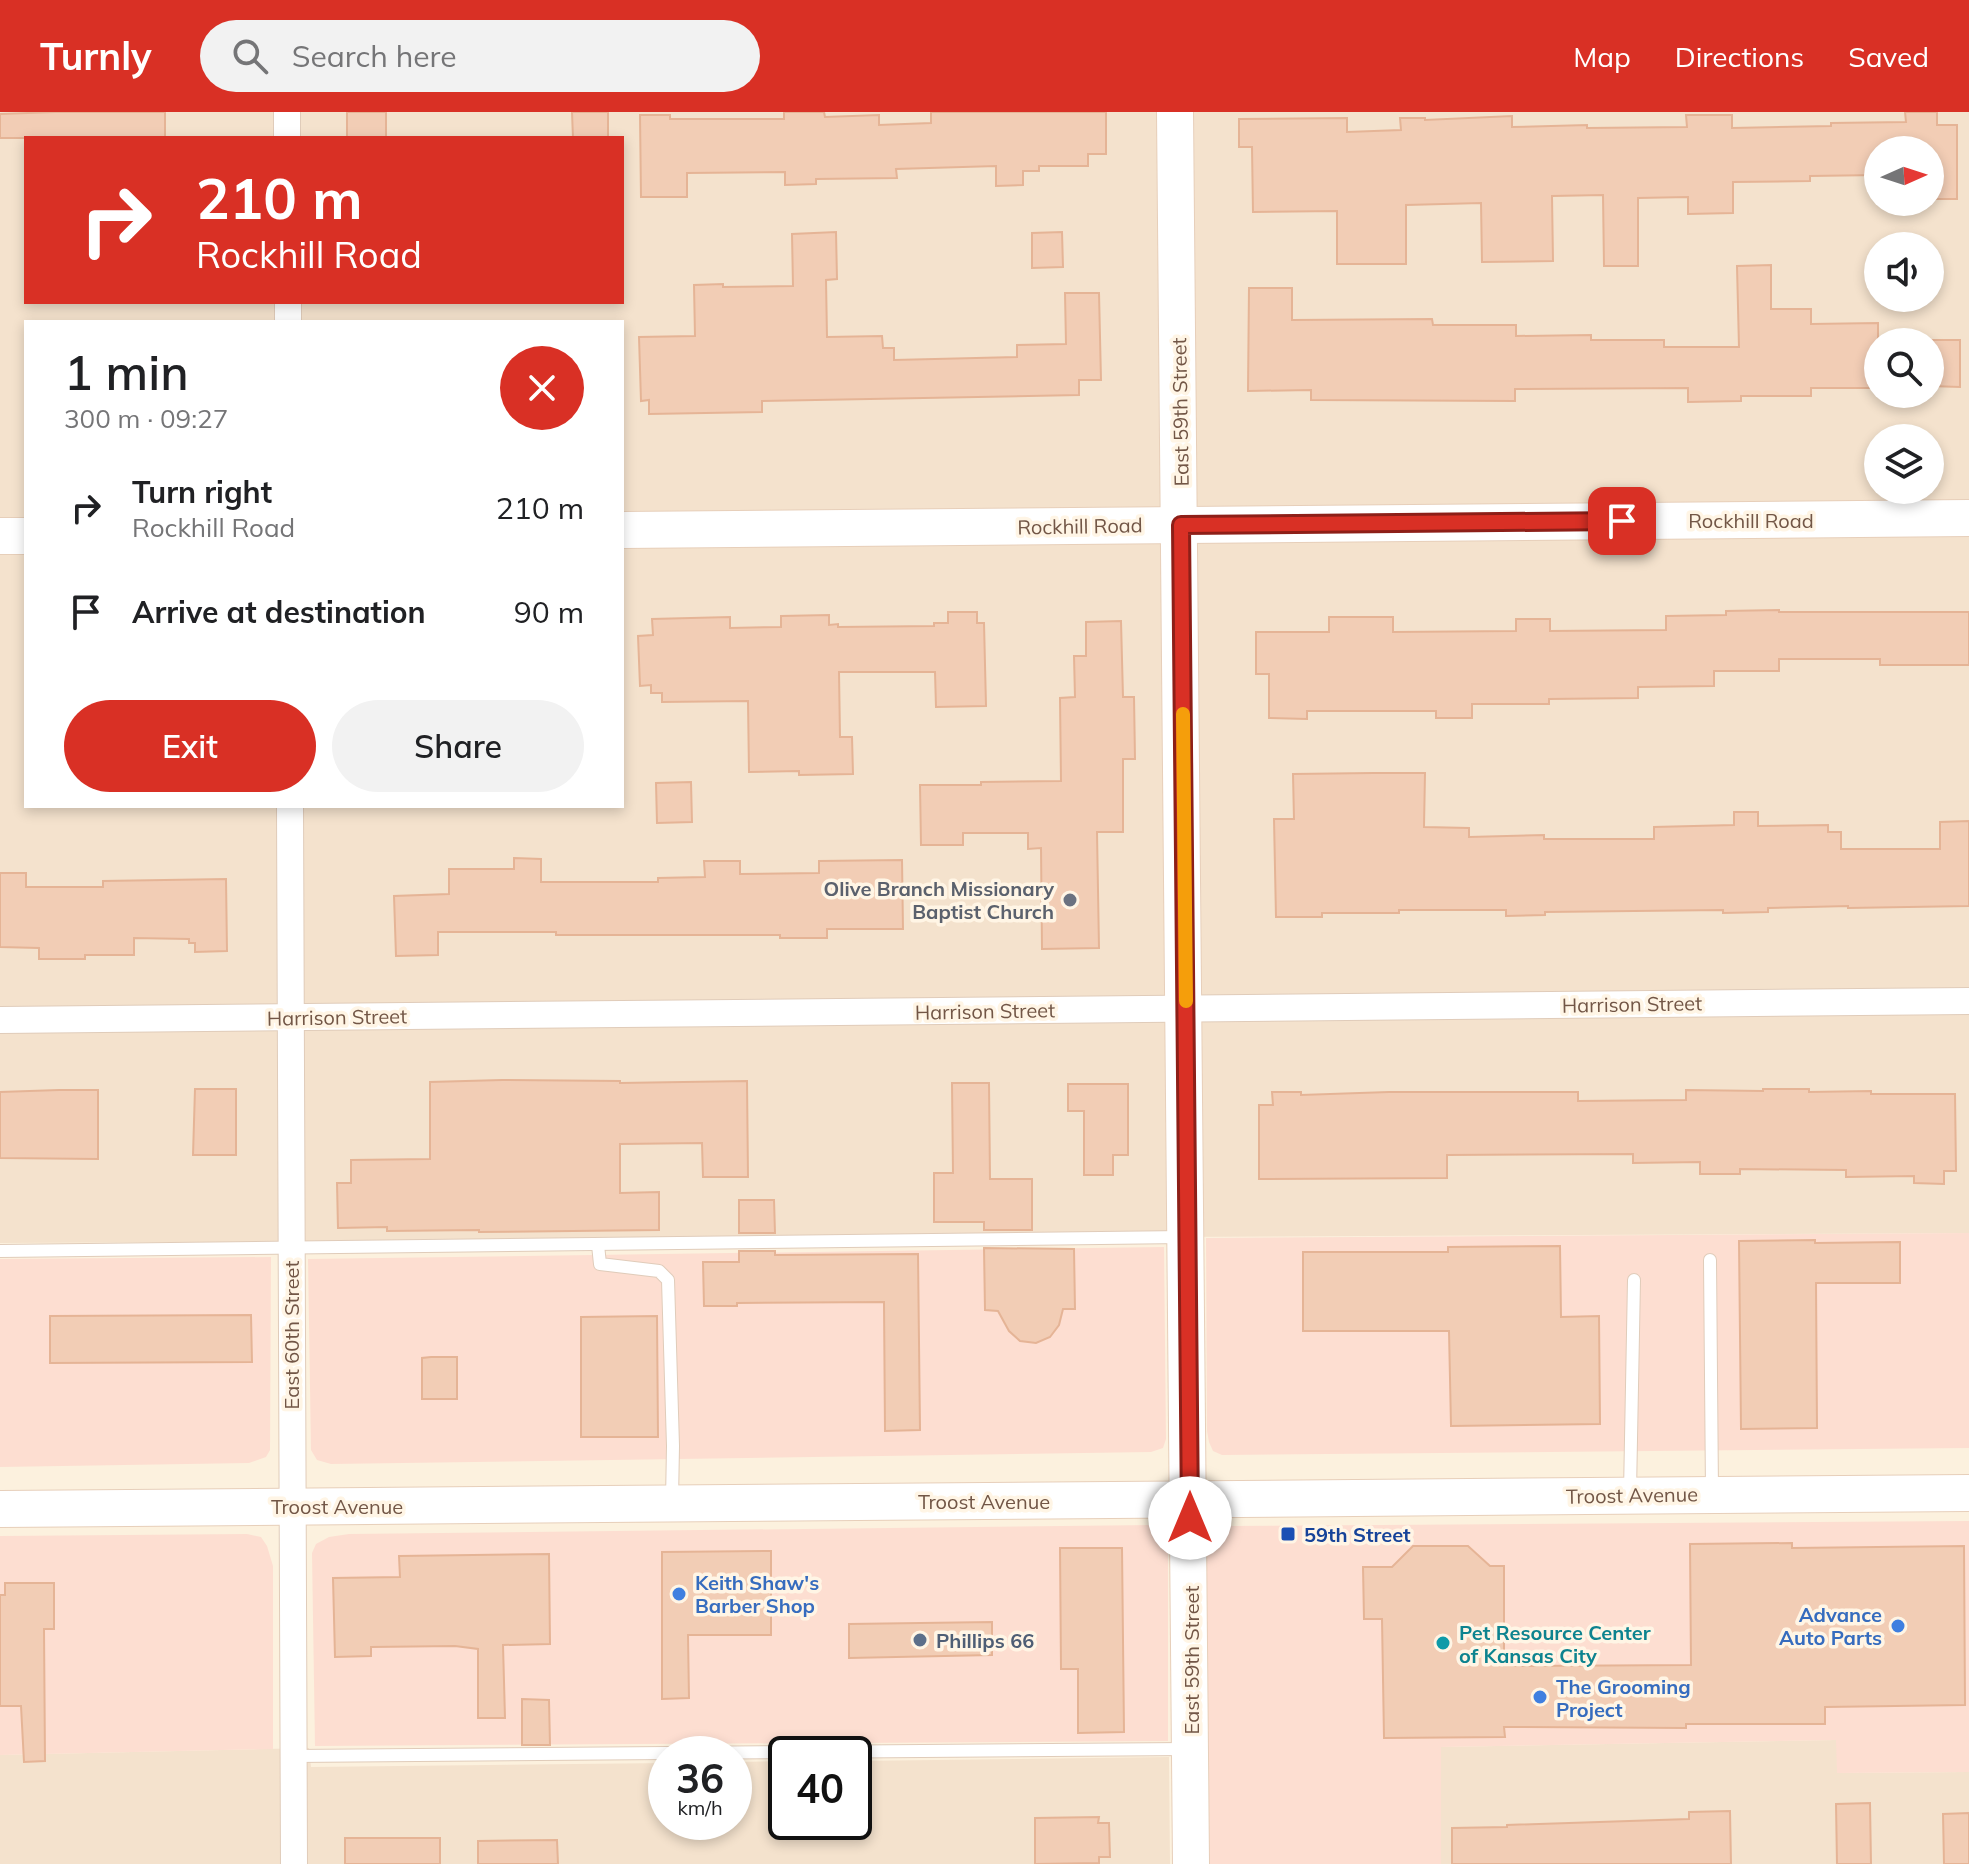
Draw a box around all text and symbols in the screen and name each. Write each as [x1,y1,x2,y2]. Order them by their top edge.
search box [200,20,760,92]
text: Turnly [40,32,152,80]
icon: search [228,34,272,78]
text: Search here [292,37,457,75]
text: Map [1573,39,1631,74]
text: Directions [1675,39,1804,74]
text: Saved [1848,39,1929,74]
north arrow [1864,136,1944,216]
map controls [1864,136,1944,504]
text: 210 m [196,163,363,233]
icon: right [64,168,168,272]
text: Rockhill Road [196,232,422,277]
button: sound [1864,232,1944,312]
button: search [1864,328,1944,408]
street label: East 59th Street [1166,337,1194,487]
text: 1 min [64,342,189,402]
button: close [500,346,584,430]
text: 300 m · 09:27 [64,402,228,435]
button: layers [1864,424,1944,504]
text: Turn right [132,473,272,511]
icon: right [64,486,108,530]
pin [1588,487,1656,555]
text: 210 m [496,489,584,527]
icon: arrive [1600,499,1644,543]
street label: Rockhill Road [1688,508,1814,533]
text: Rockhill Road [132,511,295,544]
street label: Rockhill Road [1017,512,1143,540]
icon: arrive [64,590,108,634]
text: Arrive at destination [132,593,426,631]
text: 90 m [514,593,584,631]
button: Exit [64,700,316,792]
button: Share [332,700,584,792]
place label: Olive Branch Missionary Baptist Church [824,876,1054,924]
marker: Olive Branch Missionary Baptist Church [1061,891,1079,909]
street label: Harrison Street [1562,990,1702,1018]
street label: Harrison Street [915,997,1055,1025]
street label: Harrison Street [267,1003,407,1031]
street label: East 60th Street [279,1261,304,1409]
position arrow [1148,1476,1232,1560]
street label: Troost Avenue [1566,1481,1698,1509]
street label: Troost Avenue [918,1489,1050,1514]
street label: Troost Avenue [271,1494,403,1519]
place label: 59th Street [1304,1522,1411,1547]
marker: 59th Street [1279,1525,1297,1543]
place label: Keith Shaw's Barber Shop [695,1570,819,1618]
marker: Keith Shaw's Barber Shop [670,1585,688,1603]
street label: East 59th Street [1179,1586,1204,1734]
place label: Advance Auto Parts [1779,1602,1882,1650]
marker: Advance Auto Parts [1889,1617,1907,1635]
place label: Pet Resource Center of Kansas City [1459,1620,1651,1668]
place label: Phillips 66 [936,1628,1034,1653]
marker: Phillips 66 [911,1631,929,1649]
marker: Pet Resource Center of Kansas City [1434,1634,1452,1652]
place label: The Grooming Project [1556,1674,1691,1722]
marker: The Grooming Project [1531,1688,1549,1706]
speed limit sign: 40 [768,1736,872,1840]
text: 36 [676,1753,724,1803]
text: km/h [677,1795,723,1820]

